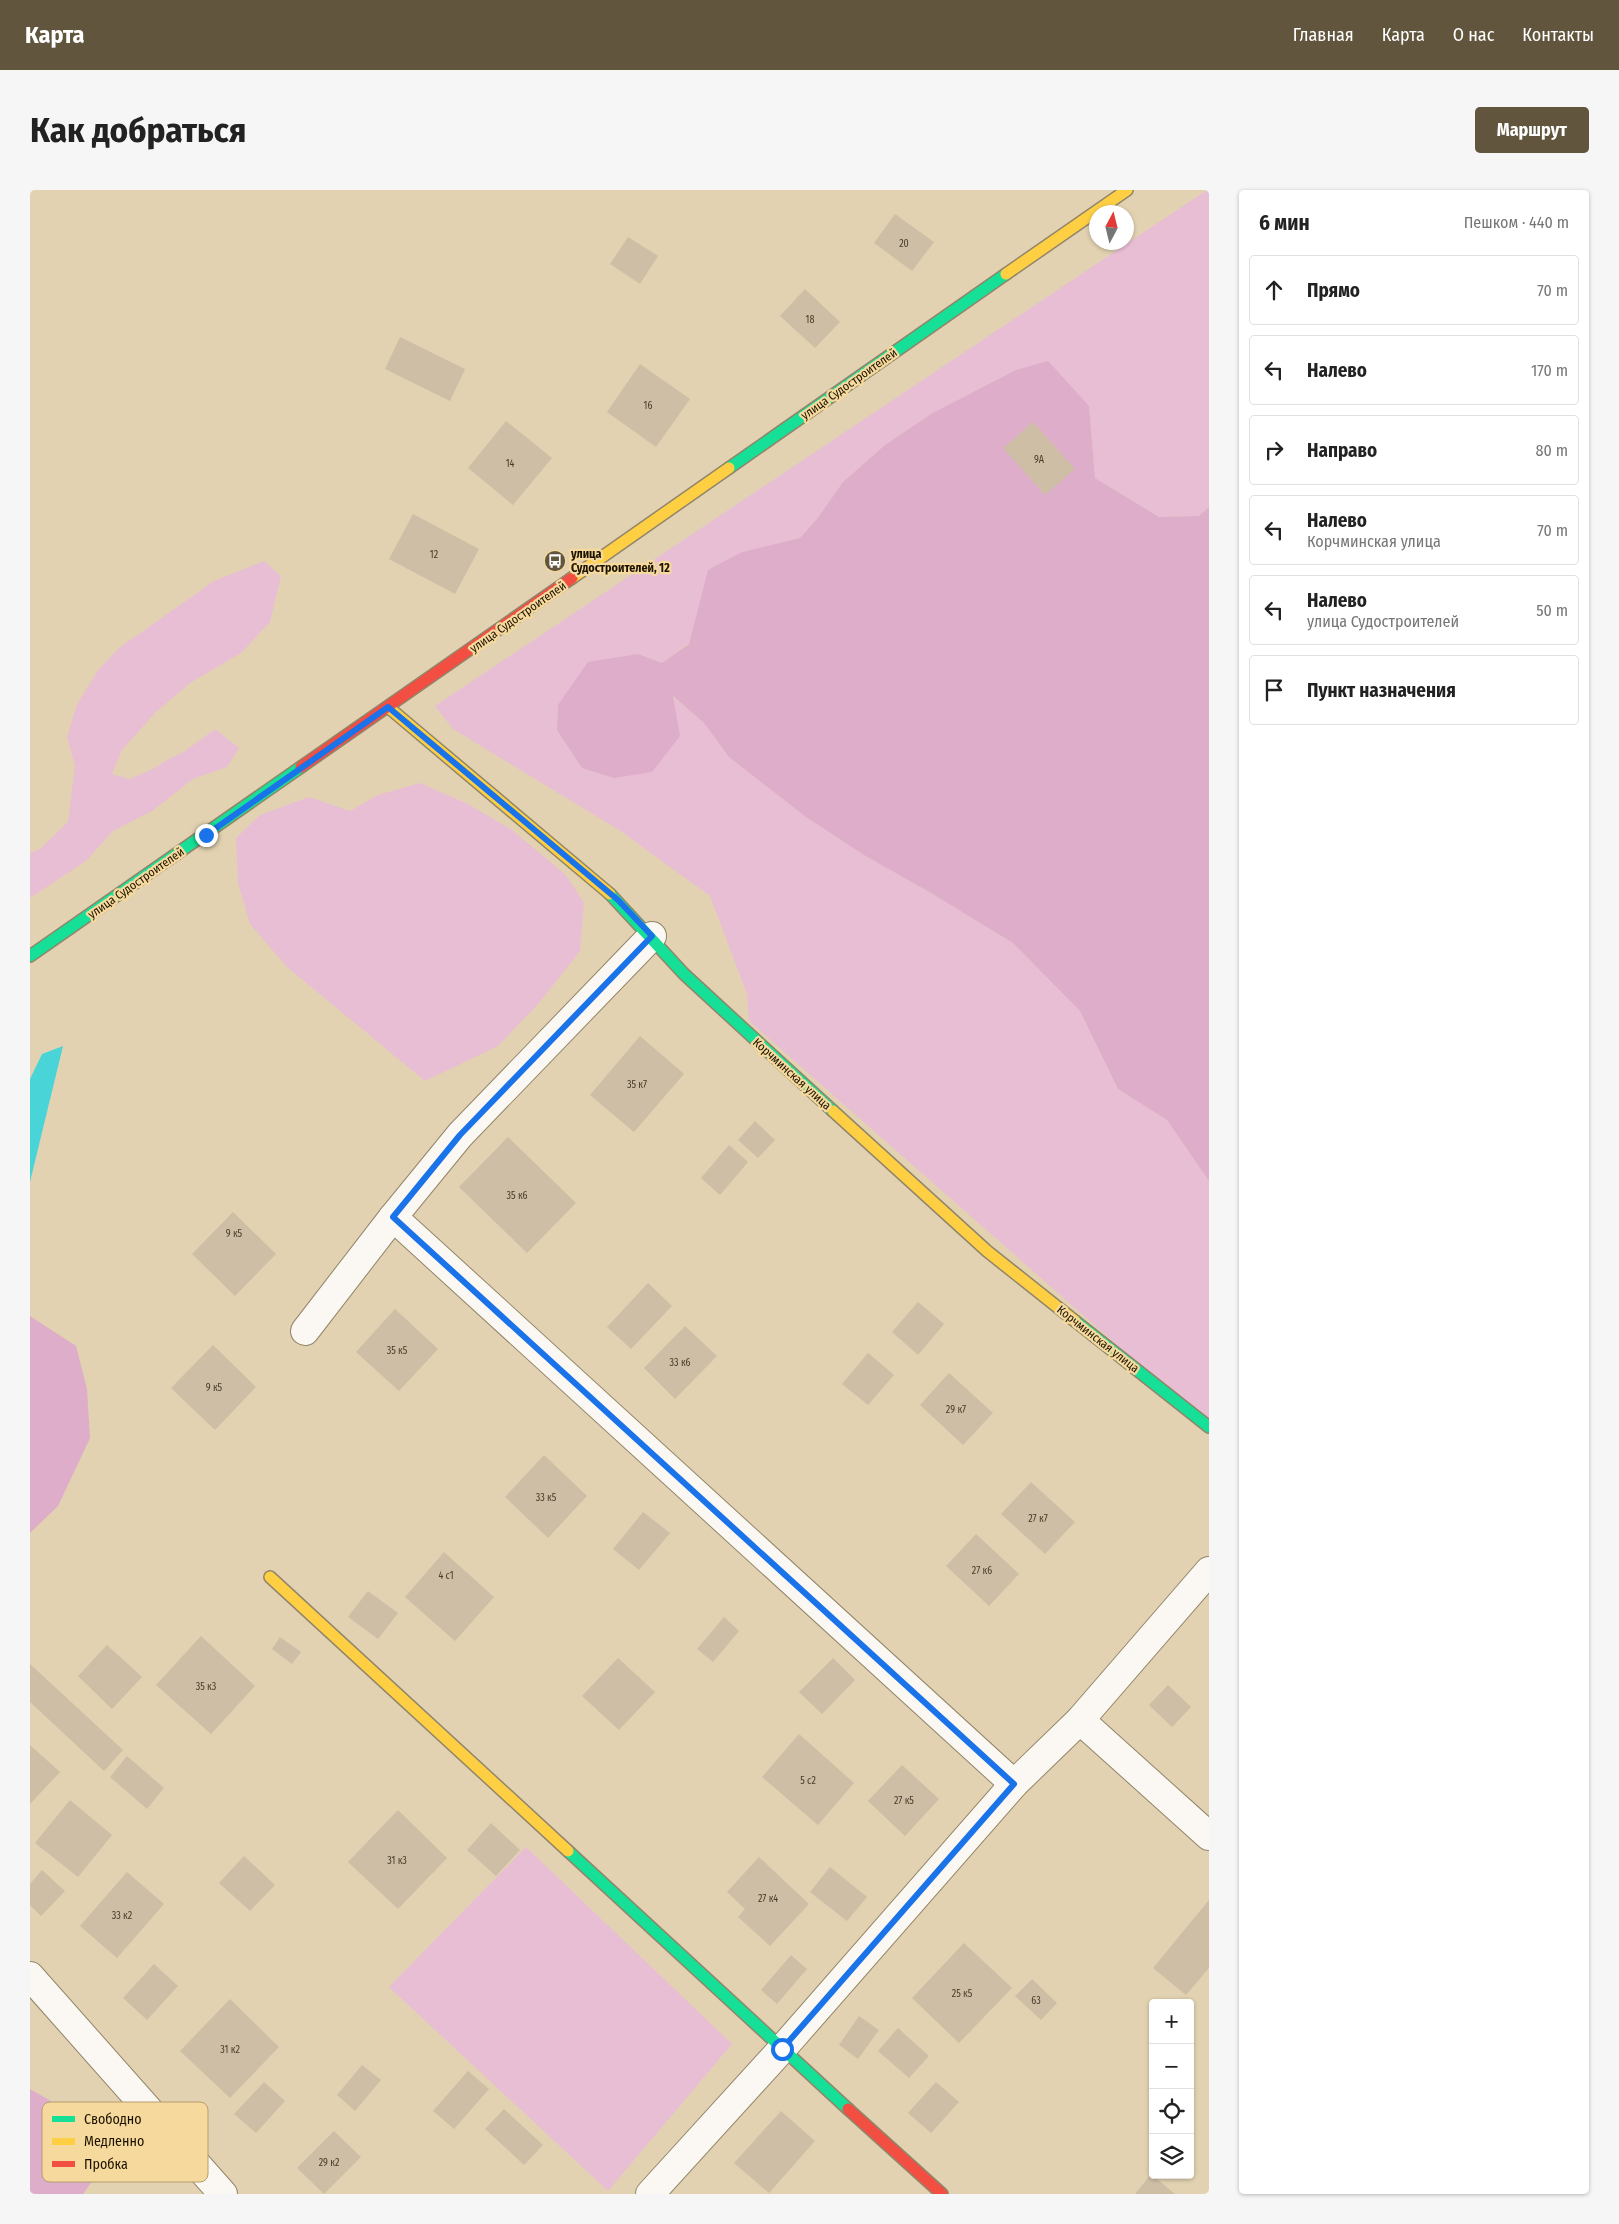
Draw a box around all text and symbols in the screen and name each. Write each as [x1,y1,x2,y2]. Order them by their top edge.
text: Карта [25,21,84,49]
text: Главная [1293,24,1354,46]
text: Карта [1382,24,1425,46]
text: О нас [1453,24,1494,46]
text: Контакты [1522,24,1594,46]
button: Маршрут [1475,107,1589,153]
text: Как добраться [30,109,247,151]
north arrow [1089,205,1134,250]
text: 6 мин [1259,210,1310,236]
text: Пешком · 440 m [1464,213,1569,232]
house number: 20 [899,238,909,250]
icon: ahead [1260,276,1288,304]
text: Прямо [1307,279,1360,302]
text: 70 m [1537,281,1568,300]
house number: 18 [806,314,814,326]
street label: улица Судостроителей [798,346,900,422]
icon: left [1260,356,1288,384]
text: Налево [1307,359,1367,382]
text: 170 m [1531,361,1568,380]
house number: 16 [644,400,652,412]
icon: right [1260,436,1288,464]
text: Направо [1307,439,1377,462]
text: 80 m [1536,441,1568,460]
house number: 9А [1034,454,1045,466]
house number: 14 [506,458,515,470]
text: Налево [1307,509,1367,532]
icon: left [1260,516,1288,544]
text: 70 m [1537,521,1568,540]
text: Корчминская улица [1307,532,1441,551]
place label: улица Судостроителей, 12 [570,547,670,575]
house number: 12 [430,549,439,561]
bus stop icon: улица Судостроителей, 12 [543,549,567,573]
street label: улица Судостроителей [467,579,569,655]
text: Налево [1307,589,1367,612]
icon: left [1260,596,1288,624]
text: 50 m [1536,601,1568,620]
text: улица Судостроителей [1307,612,1459,631]
icon: arrive [1260,676,1288,704]
text: Пункт назначения [1307,679,1456,702]
route end [195,824,218,847]
street label: улица Судостроителей [85,845,187,921]
street label: Корчминская улица [750,1035,834,1113]
house number: 35 к7 [627,1079,647,1091]
house number: 35 к6 [507,1190,528,1202]
house number: 9 к5 [226,1228,243,1240]
street label: Корчминская улица [1054,1303,1142,1375]
house number: 35 к5 [387,1345,408,1357]
house number: 33 к6 [670,1357,690,1369]
house number: 9 к5 [206,1382,223,1394]
house number: 29 к7 [946,1404,966,1416]
house number: 33 к5 [536,1492,557,1504]
house number: 27 к7 [1028,1513,1048,1525]
house number: 27 к6 [972,1565,992,1577]
house number: 4 с1 [438,1570,454,1582]
house number: 35 к3 [196,1681,217,1693]
house number: 5 с2 [800,1775,816,1787]
house number: 27 к5 [894,1795,914,1807]
house number: 31 к3 [387,1855,407,1867]
house number: 27 к4 [758,1893,778,1905]
house number: 33 к2 [112,1910,133,1922]
house number: 25 к5 [952,1988,973,2000]
house number: 63 [1031,1995,1041,2007]
map controls [1149,1999,1194,2179]
button: + [1149,1999,1194,2044]
route start [771,2038,794,2061]
house number: 31 к2 [220,2044,240,2056]
button: − [1149,2044,1194,2089]
button: locate [1149,2089,1194,2134]
legend [42,2102,208,2182]
text: Свободно [84,2111,142,2128]
text: Медленно [84,2133,144,2150]
button: layers [1149,2134,1194,2179]
text: Пробка [84,2156,128,2173]
house number: 29 к2 [319,2157,340,2169]

